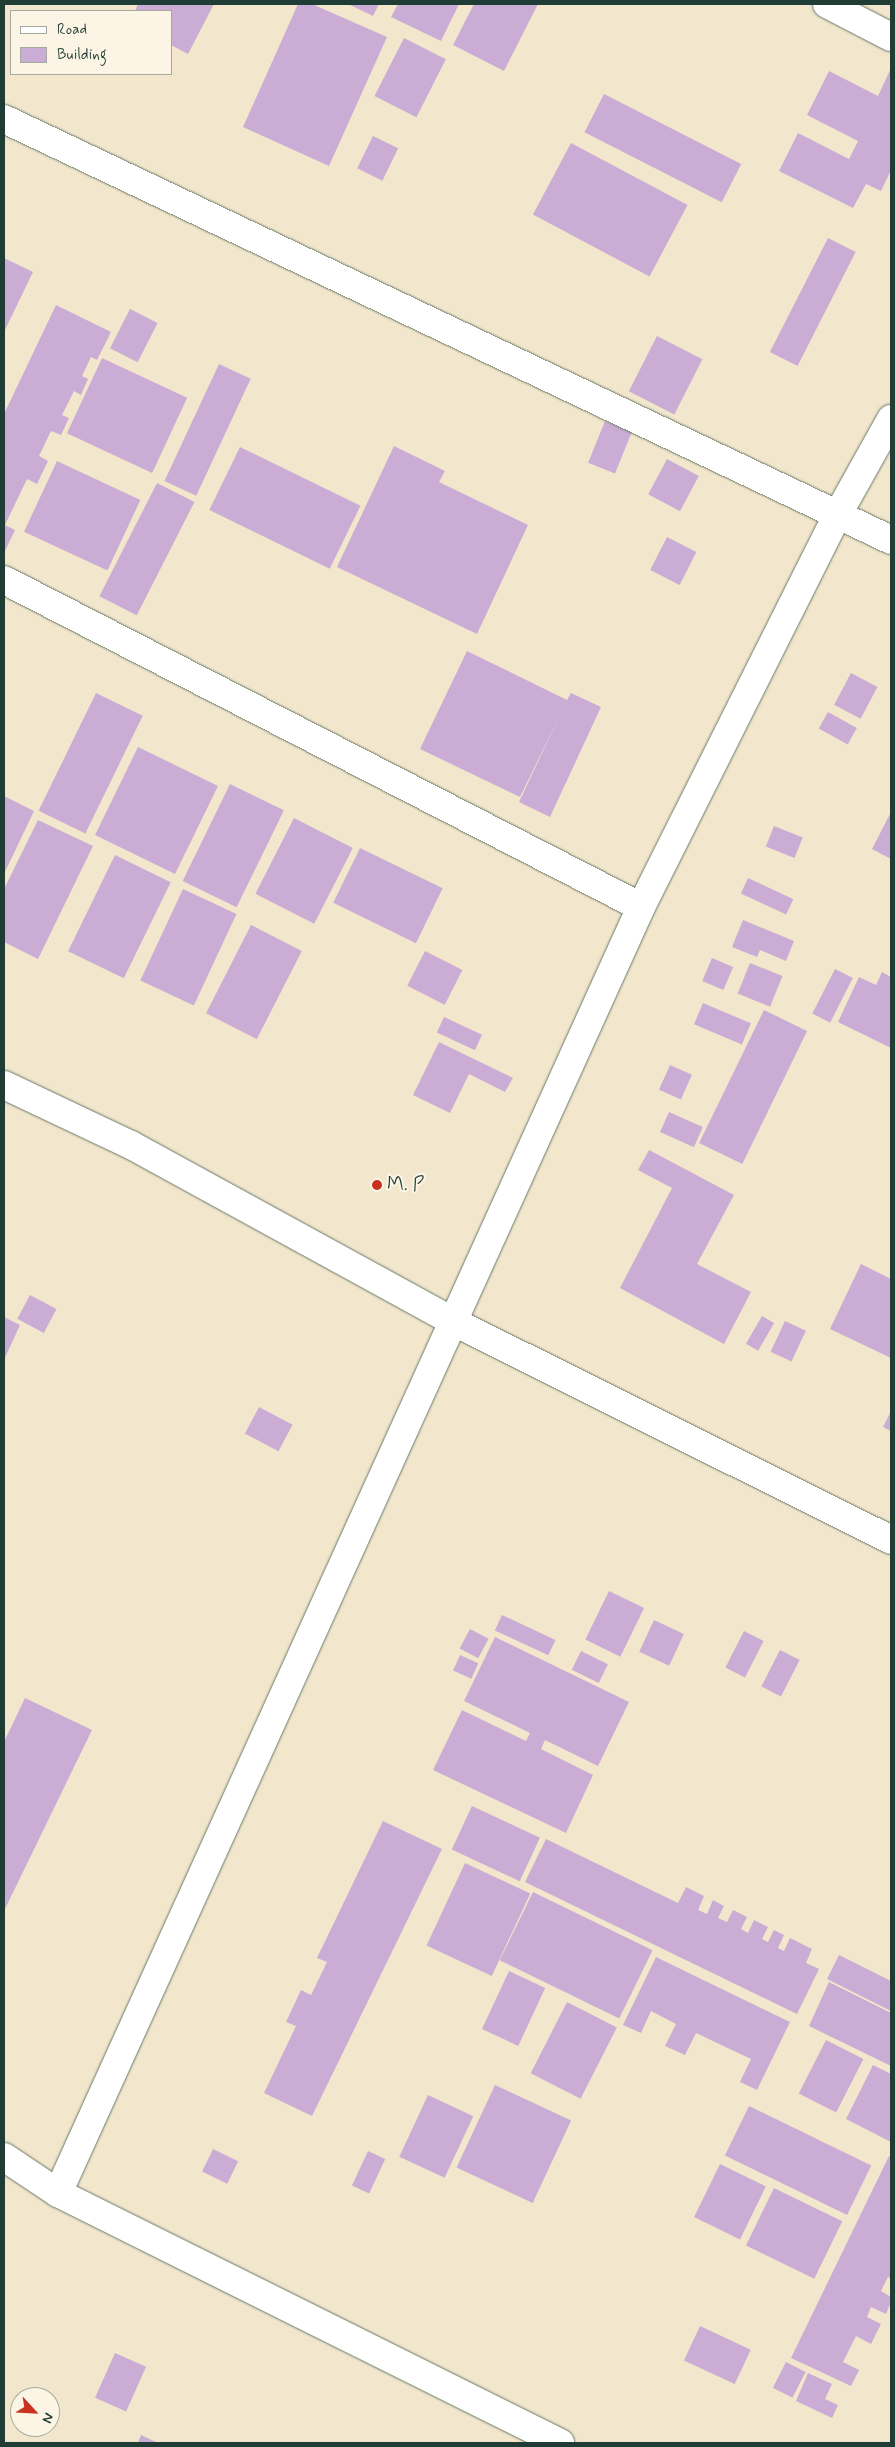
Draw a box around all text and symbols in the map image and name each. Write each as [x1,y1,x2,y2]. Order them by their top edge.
legend [10,10,172,75]
text: Road [57,20,87,40]
text: Building [57,45,107,65]
place label: M. P [387,1174,424,1196]
marker: M. P [371,1179,383,1191]
north arrow [10,2387,60,2437]
text: N [38,2410,58,2426]

